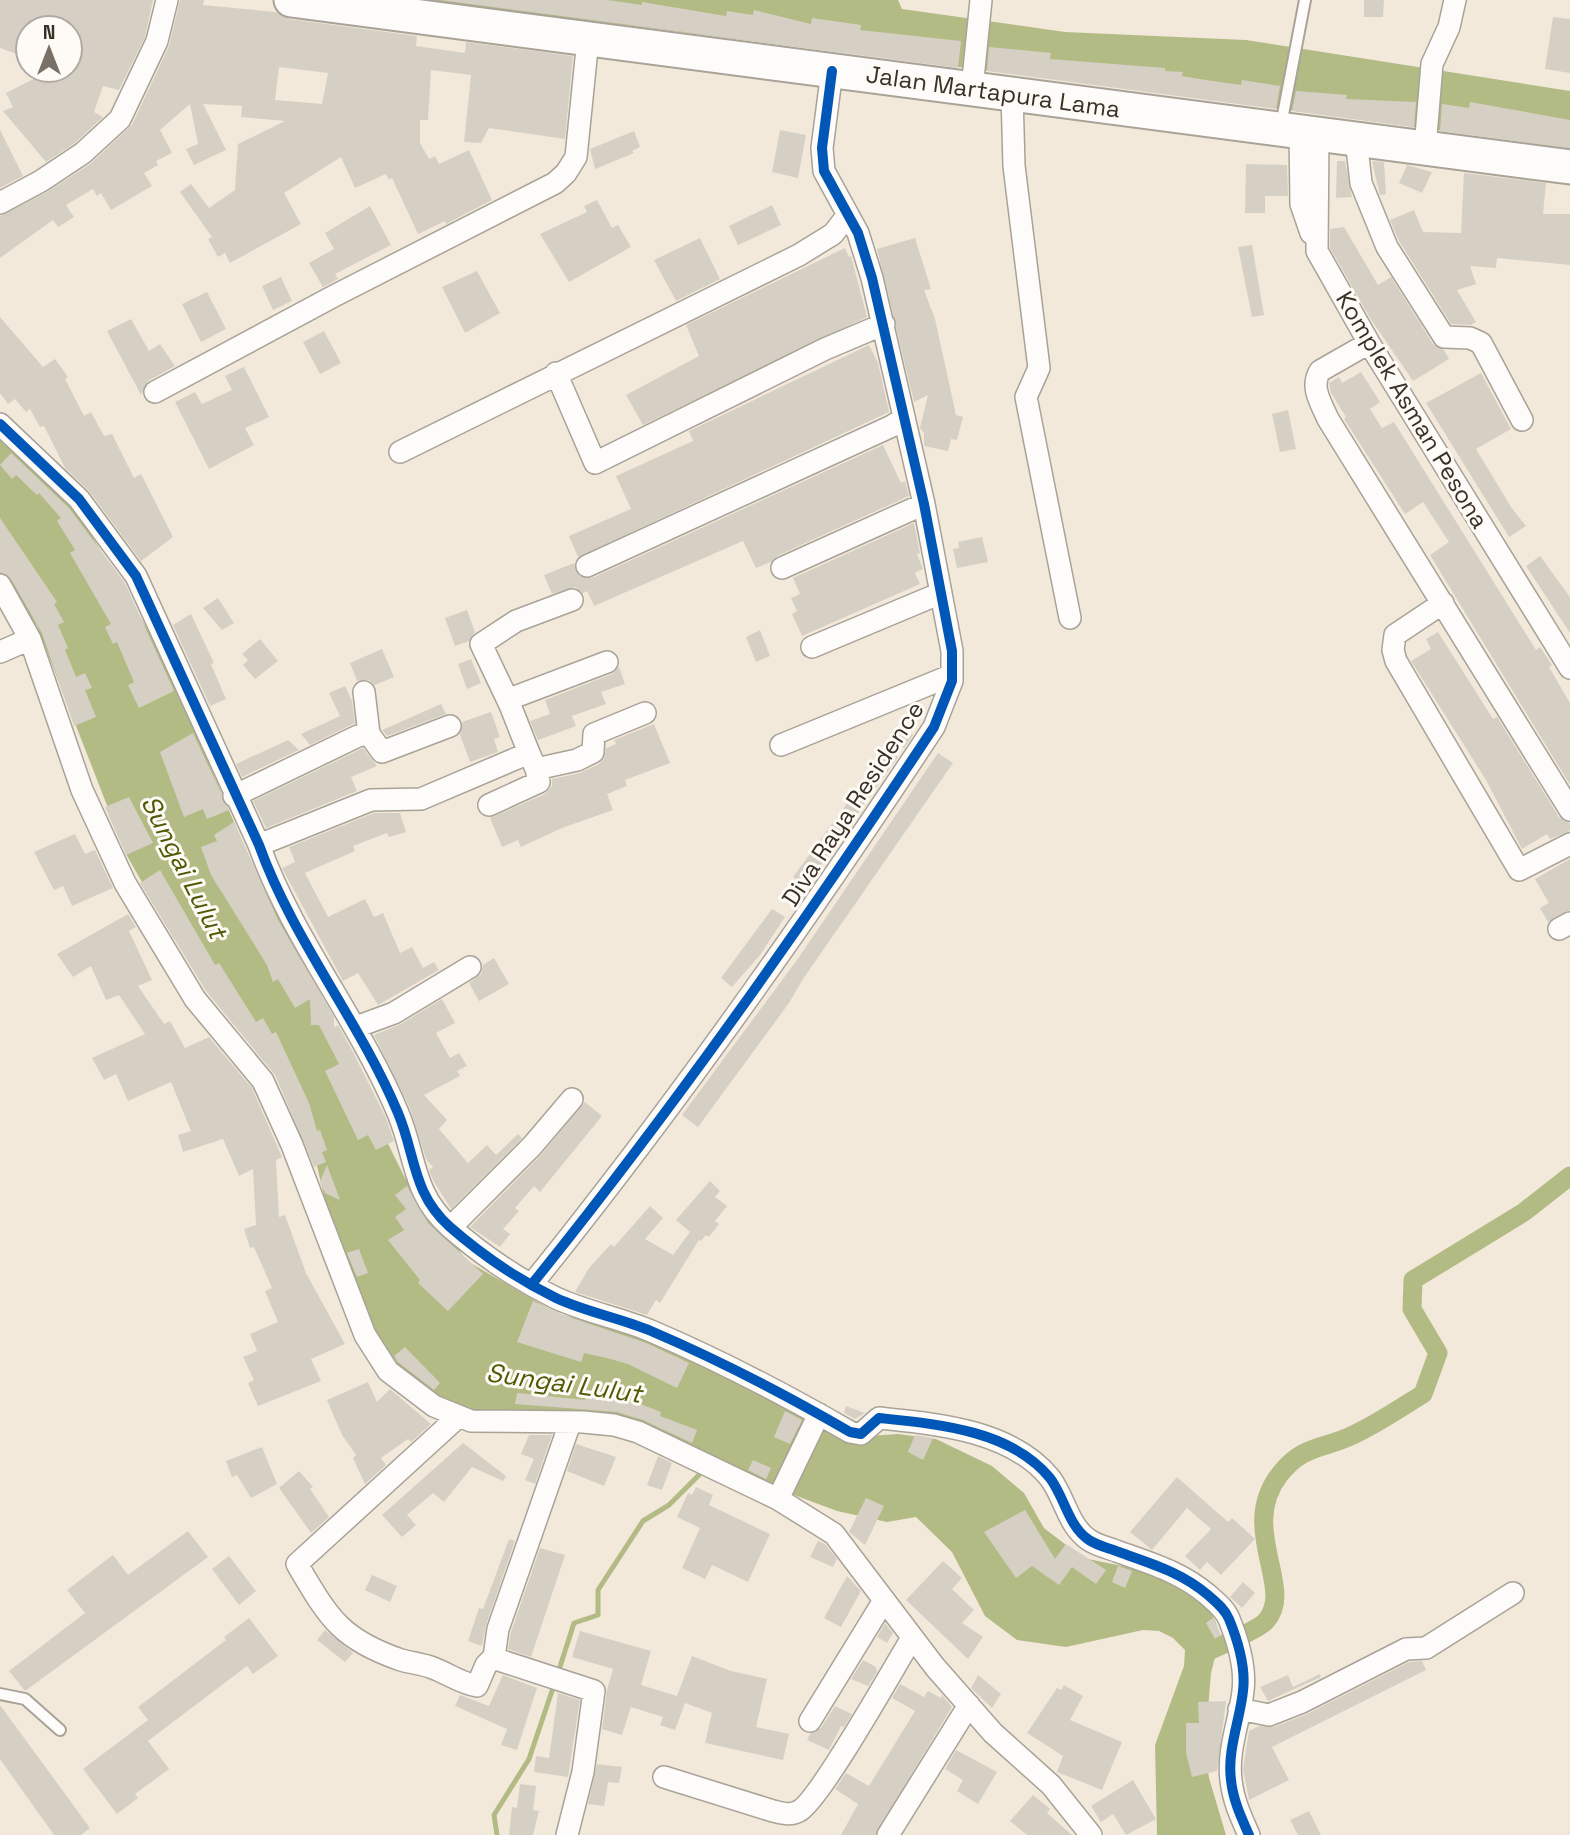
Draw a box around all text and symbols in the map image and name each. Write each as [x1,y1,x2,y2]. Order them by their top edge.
north arrow [14,14,84,84]
text: N [43,20,55,45]
street label: Jalan Martapura Lama [864,58,1122,125]
street label: Komplek Asman Pesona [1329,286,1496,534]
street label: Diva Raya Residence [775,695,931,912]
water label: Sungai Lulut [133,789,236,946]
water label: Sungai Lulut [484,1355,646,1411]

